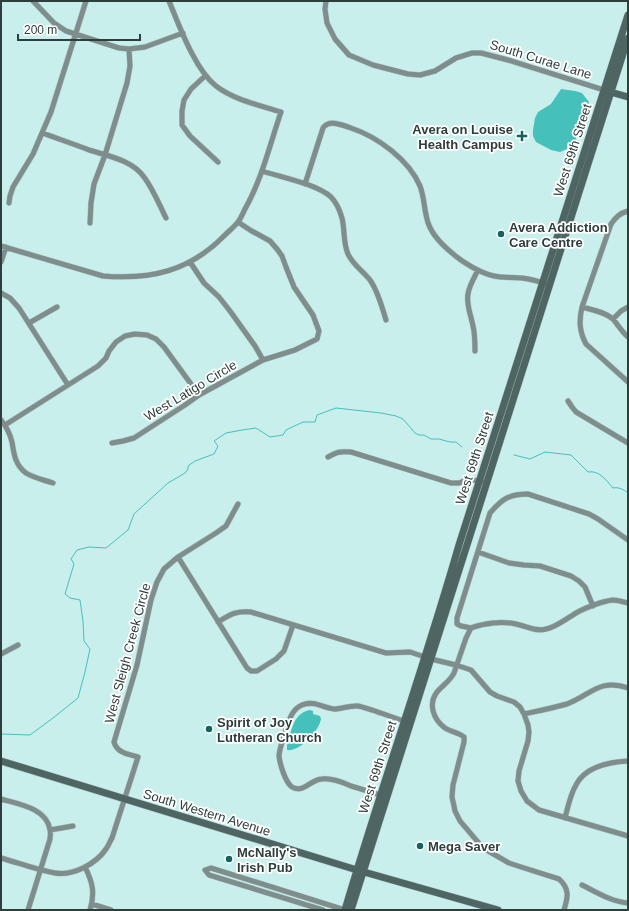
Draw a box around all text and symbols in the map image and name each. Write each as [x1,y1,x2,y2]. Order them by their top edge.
scale bar [18,16,140,42]
text: 200 m [24,23,57,37]
street label: South Curae Lane [488,37,594,82]
street label: West 69th Street [550,102,595,198]
place label: Avera on Louise Health Campus [412,122,513,152]
marker: Avera on Louise Health Campus [516,130,528,142]
place label: Avera Addiction Care Centre [509,220,608,250]
marker: Avera Addiction Care Centre [496,229,506,239]
street label: West Latigo Circle [141,357,239,424]
street label: West 69th Street [452,410,497,506]
street label: West Sleigh Creek Circle [102,582,153,725]
place label: Spirit of Joy Lutheran Church [217,715,322,745]
street label: West 69th Street [355,719,400,815]
marker: Spirit of Joy Lutheran Church [204,724,214,734]
street label: South Western Avenue [141,786,272,839]
place label: Mega Saver [428,839,500,854]
marker: Mega Saver [415,841,425,851]
place label: McNally's Irish Pub [237,845,296,875]
marker: McNally's Irish Pub [224,854,234,864]

